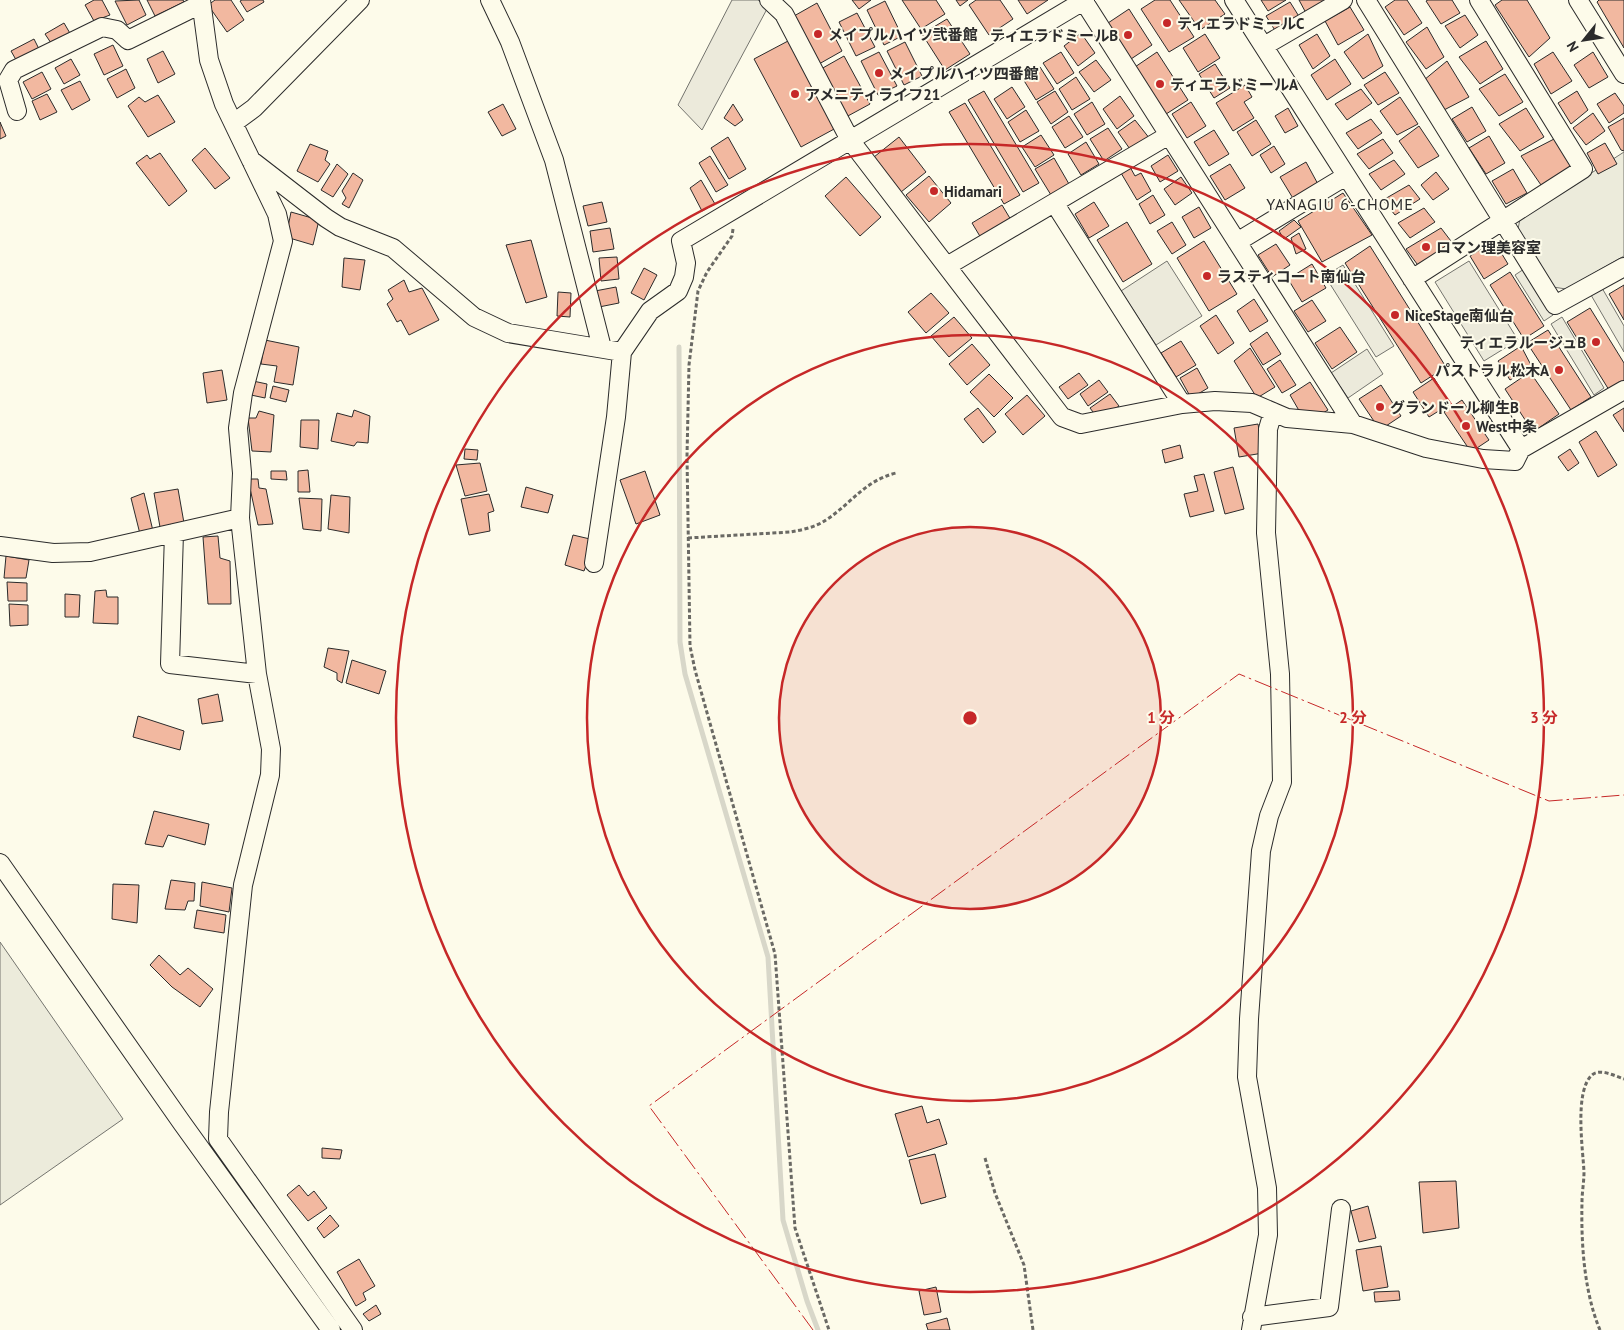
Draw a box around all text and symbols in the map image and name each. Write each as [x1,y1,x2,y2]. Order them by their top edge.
place label: ティエラドミールC [1177,14,1305,33]
north arrow [1559,15,1609,65]
marker: ティエラドミールC [1161,17,1173,29]
place label: メイプルハイツ弐番館 [828,25,978,44]
place label: ティエラドミールB [990,26,1118,45]
marker: メイプルハイツ弐番館 [812,28,824,40]
marker: ティエラドミールB [1122,29,1134,41]
text: N [1563,38,1583,55]
place label: メイプルハイツ四番館 [889,64,1039,83]
marker: メイプルハイツ四番館 [873,67,885,79]
place label: ティエラドミールA [1170,75,1299,94]
marker: ティエラドミールA [1154,78,1166,90]
place label: アメニティライフ21 [805,85,940,104]
marker: アメニティライフ21 [789,88,801,100]
place label: Hidamari [944,182,1002,201]
marker: Hidamari [928,185,940,197]
district label: YANAGIU 6-CHOME [1266,194,1414,214]
place label: ロマン理美容室 [1436,238,1541,257]
marker: ロマン理美容室 [1420,241,1432,253]
place label: ラスティコート南仙台 [1217,267,1366,286]
marker: ラスティコート南仙台 [1201,270,1213,282]
place label: NiceStage南仙台 [1405,306,1514,325]
marker: NiceStage南仙台 [1389,309,1401,321]
place label: ティエラルージュB [1459,333,1586,352]
marker: ティエラルージュB [1590,336,1602,348]
place label: パストラル松木A [1435,361,1550,380]
marker: パストラル松木A [1553,364,1565,376]
place label: グランドール柳生B [1390,398,1519,417]
marker: グランドール柳生B [1374,401,1386,413]
place label: West中条 [1476,417,1537,436]
marker: West中条 [1460,420,1472,432]
text: 1 分 [1147,708,1175,727]
text: 2 分 [1339,708,1367,727]
text: 3 分 [1530,708,1558,727]
centre of rings [961,709,979,727]

